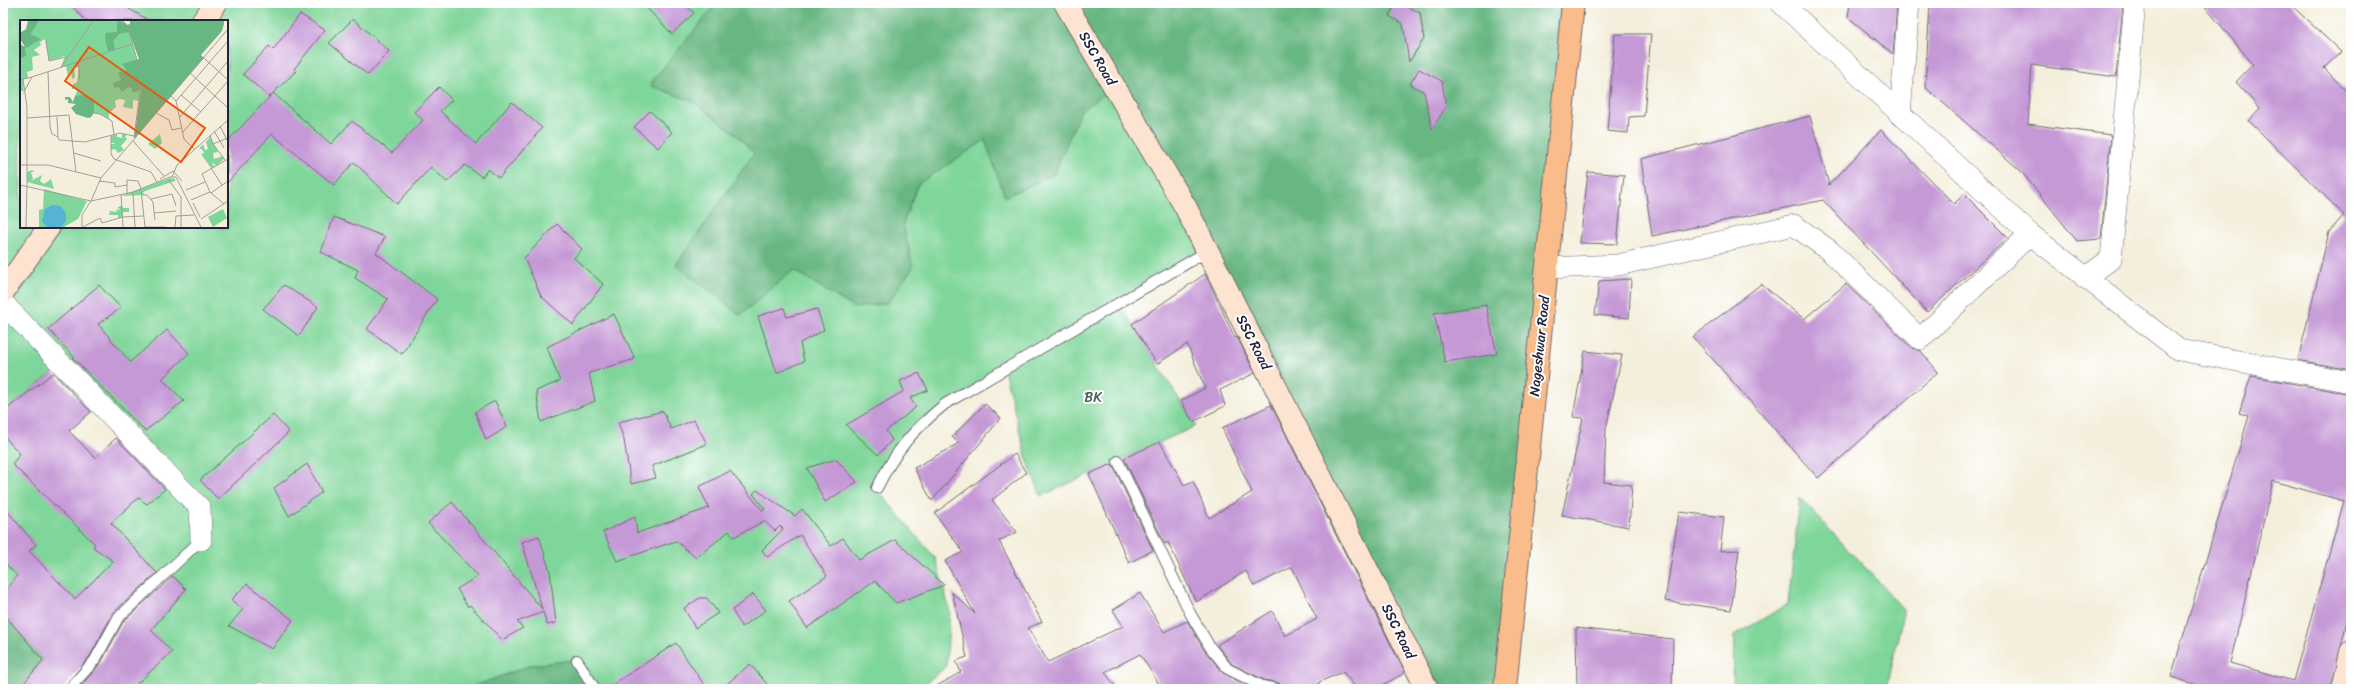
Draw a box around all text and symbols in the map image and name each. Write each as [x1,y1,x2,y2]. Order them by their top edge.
inset map [20,20,228,228]
street label: SSC Road [1072,26,1124,92]
street label: Nageshwar Road [1522,293,1557,398]
street label: SSC Road [1229,310,1279,376]
park label: BK [1084,385,1102,410]
street label: SSC Road [1374,599,1424,665]

